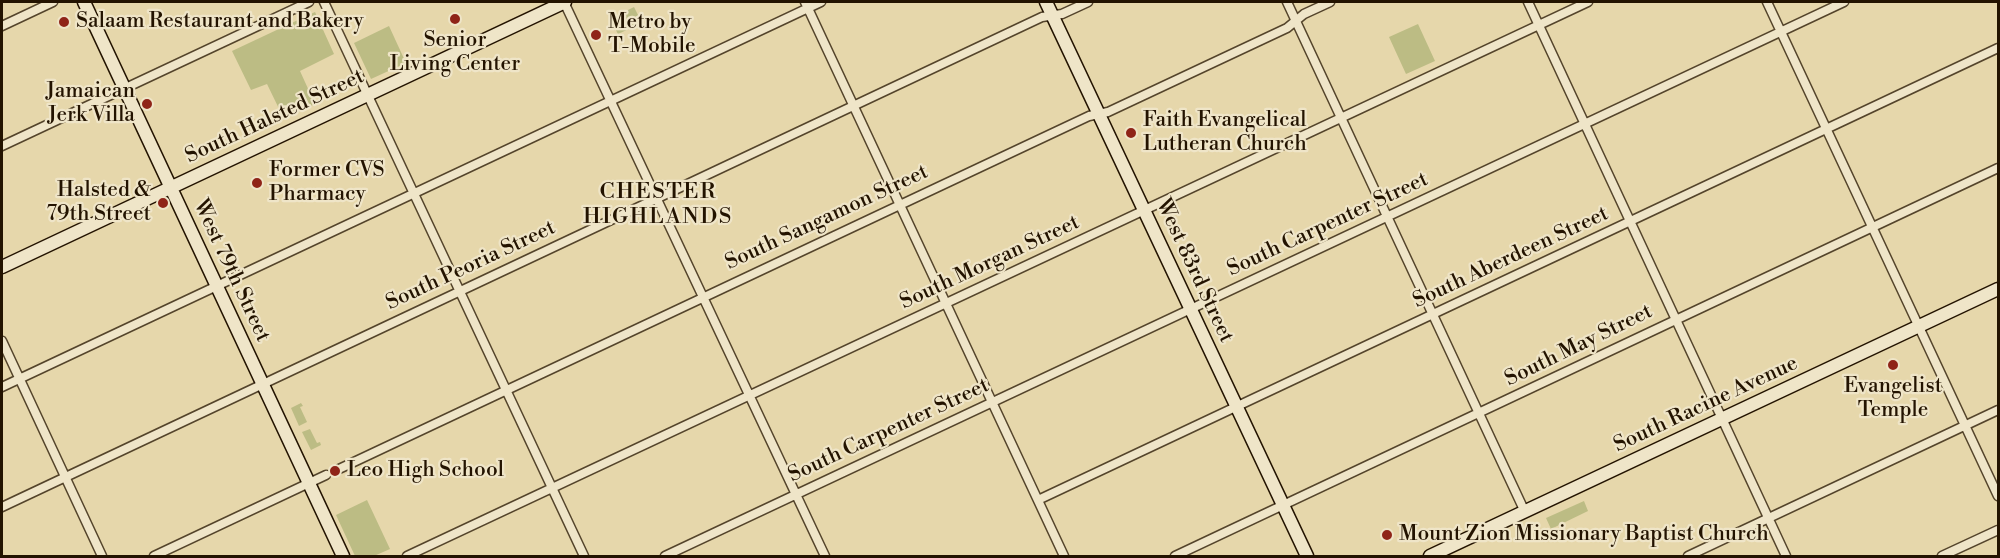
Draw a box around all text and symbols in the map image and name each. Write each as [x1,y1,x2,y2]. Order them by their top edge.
place label: Salaam Restaurant and Bakery [76,9,364,35]
place label: Metro by T-Mobile [608,10,696,60]
marker: Senior Living Center [448,12,462,26]
marker: Salaam Restaurant and Bakery [57,15,71,29]
place label: Senior Living Center [390,28,520,78]
marker: Metro by T-Mobile [589,28,603,42]
street label: South Halsted Street [182,64,368,170]
place label: Jamaican Jerk Villa [46,79,135,129]
marker: Jamaican Jerk Villa [140,97,154,111]
place label: Faith Evangelical Lutheran Church [1143,108,1307,158]
marker: Faith Evangelical Lutheran Church [1124,126,1138,140]
place label: Former CVS Pharmacy [269,158,385,208]
street label: South Sangamon Street [721,160,933,276]
street label: South Carpenter Street [1224,167,1432,283]
marker: Former CVS Pharmacy [250,176,264,190]
place label: Halsted & 79th Street [46,178,151,228]
district label: CHESTER HIGHLANDS [583,180,733,231]
street label: West 83rd Street [1150,195,1238,347]
marker: Halsted & 79th Street [156,196,170,210]
street label: West 79th Street [187,196,275,346]
street label: South Aberdeen Street [1409,202,1613,314]
street label: South Morgan Street [896,210,1084,316]
street label: South Peoria Street [382,216,560,316]
street label: South May Street [1501,299,1657,393]
street label: South Racine Avenue [1610,351,1802,459]
marker: Evangelist Temple [1886,358,1900,372]
street label: South Carpenter Street [785,373,993,489]
place label: Evangelist Temple [1844,374,1942,424]
place label: Leo High School [347,458,504,484]
marker: Leo High School [328,464,342,478]
place label: Mount Zion Missionary Baptist Church [1399,522,1769,548]
marker: Mount Zion Missionary Baptist Church [1380,528,1394,542]

